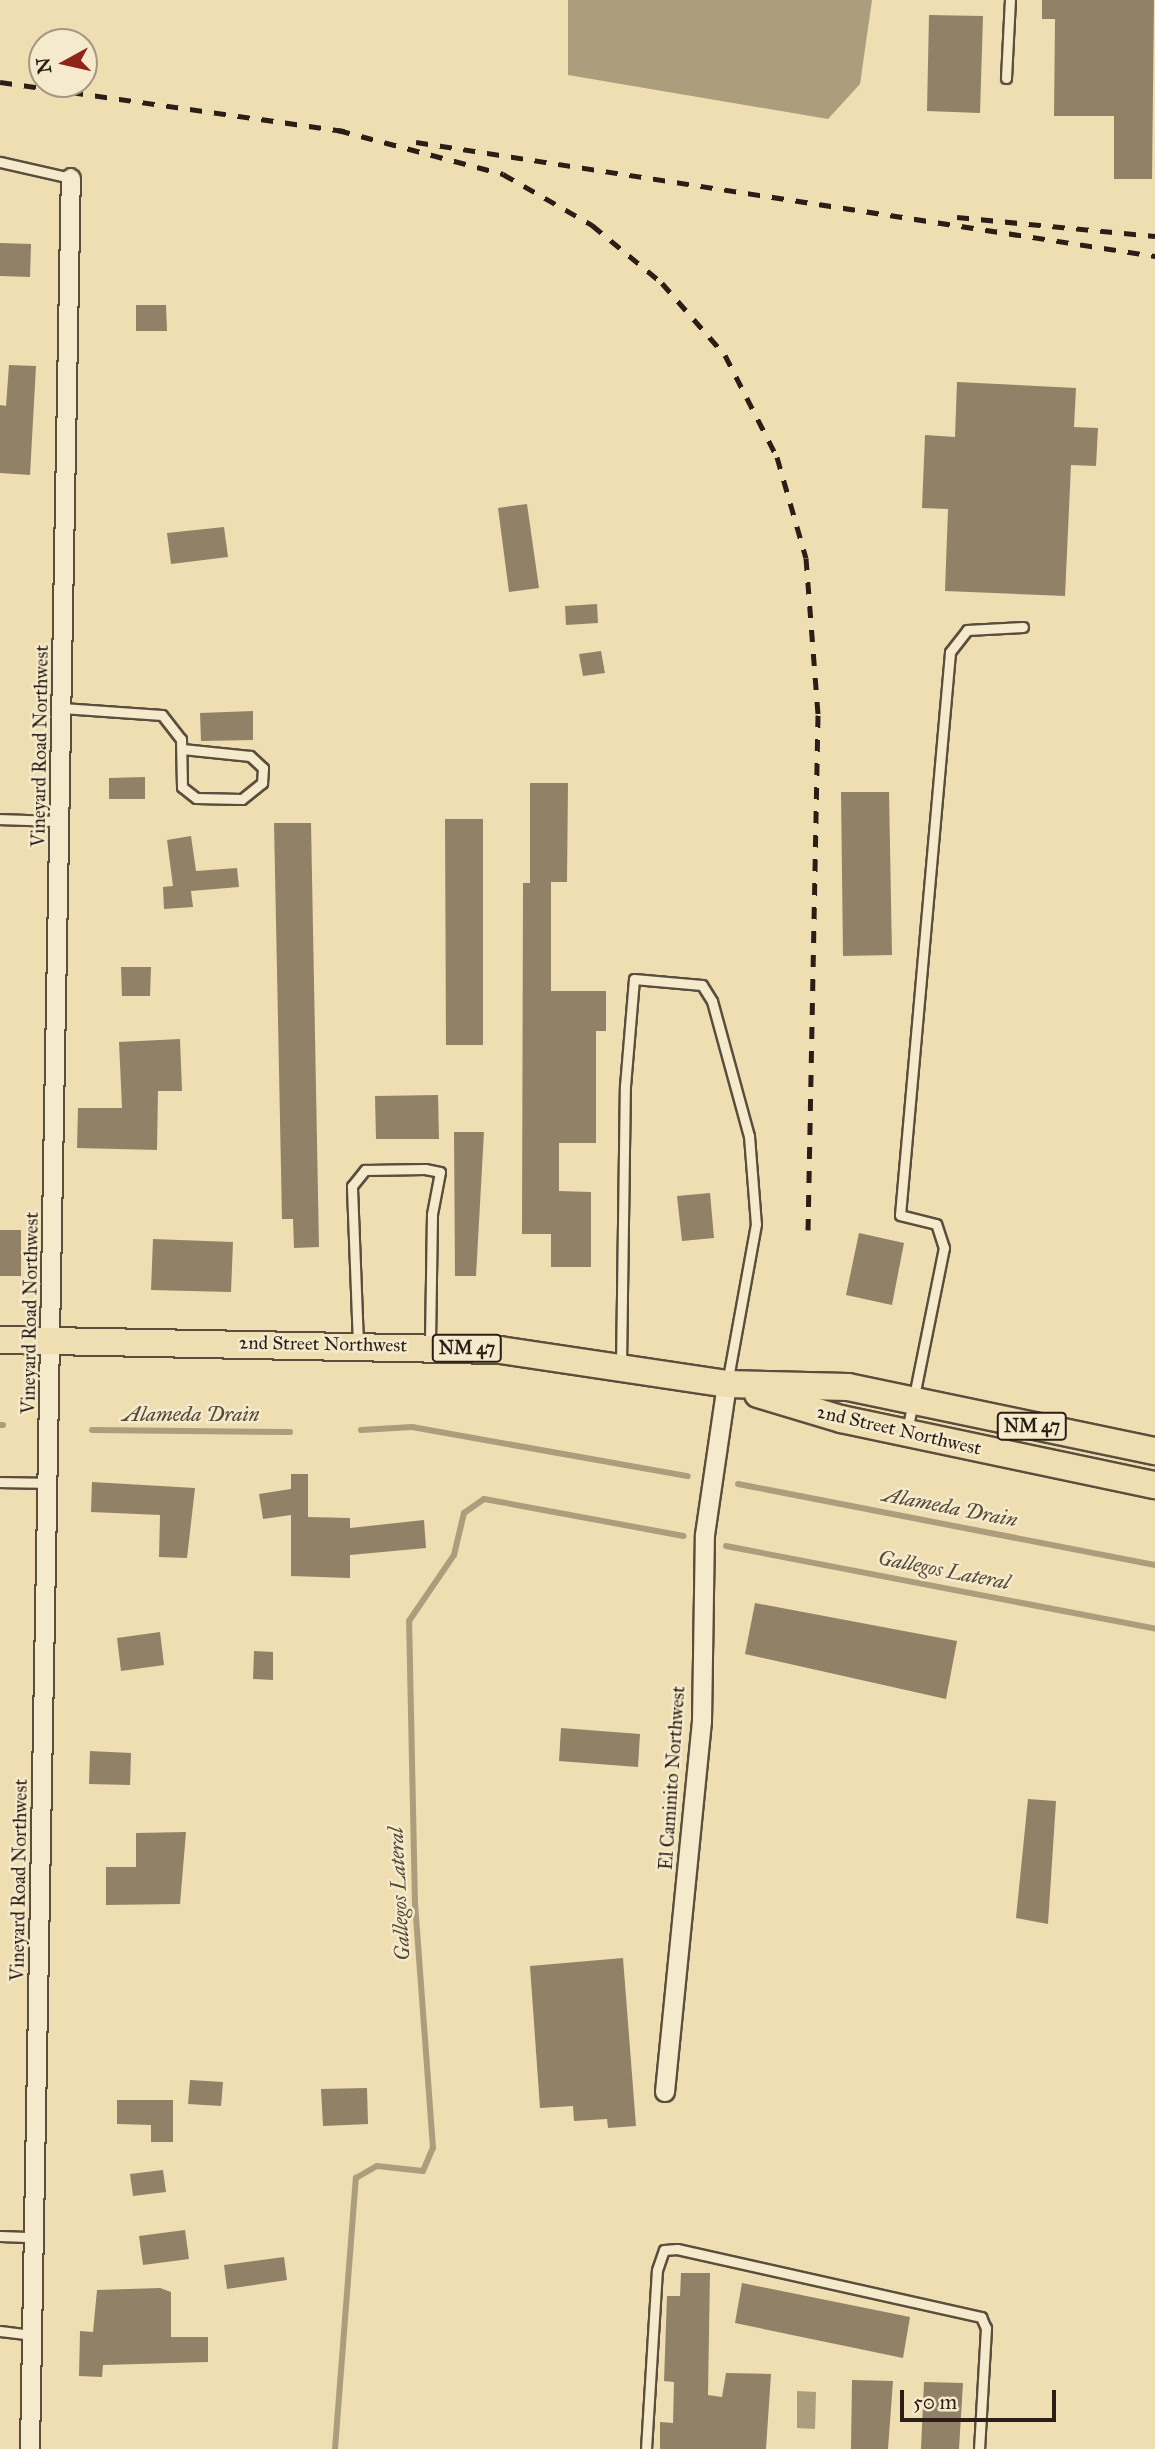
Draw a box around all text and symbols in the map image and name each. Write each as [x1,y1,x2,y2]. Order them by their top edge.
north arrow [28,28,98,98]
text: N [31,56,56,75]
street label: Vineyard Road Northwest [27,645,53,847]
street label: Vineyard Road Northwest [17,1212,43,1414]
street label: 2nd Street Northwest [239,1331,407,1357]
road number: NM 47 [430,1334,504,1363]
street label: 2nd Street Northwest [815,1400,983,1460]
water label: Alameda Drain [122,1401,260,1427]
road number: NM 47 [995,1412,1069,1441]
water label: Alameda Drain [880,1482,1020,1532]
water label: Gallegos Lateral [876,1545,1012,1595]
street label: El Caminito Northwest [654,1685,690,1871]
street label: Vineyard Road Northwest [6,1779,32,1981]
water label: Gallegos Lateral [383,1827,415,1961]
scale bar [903,2376,1059,2420]
text: 50 m [913,2389,957,2415]

